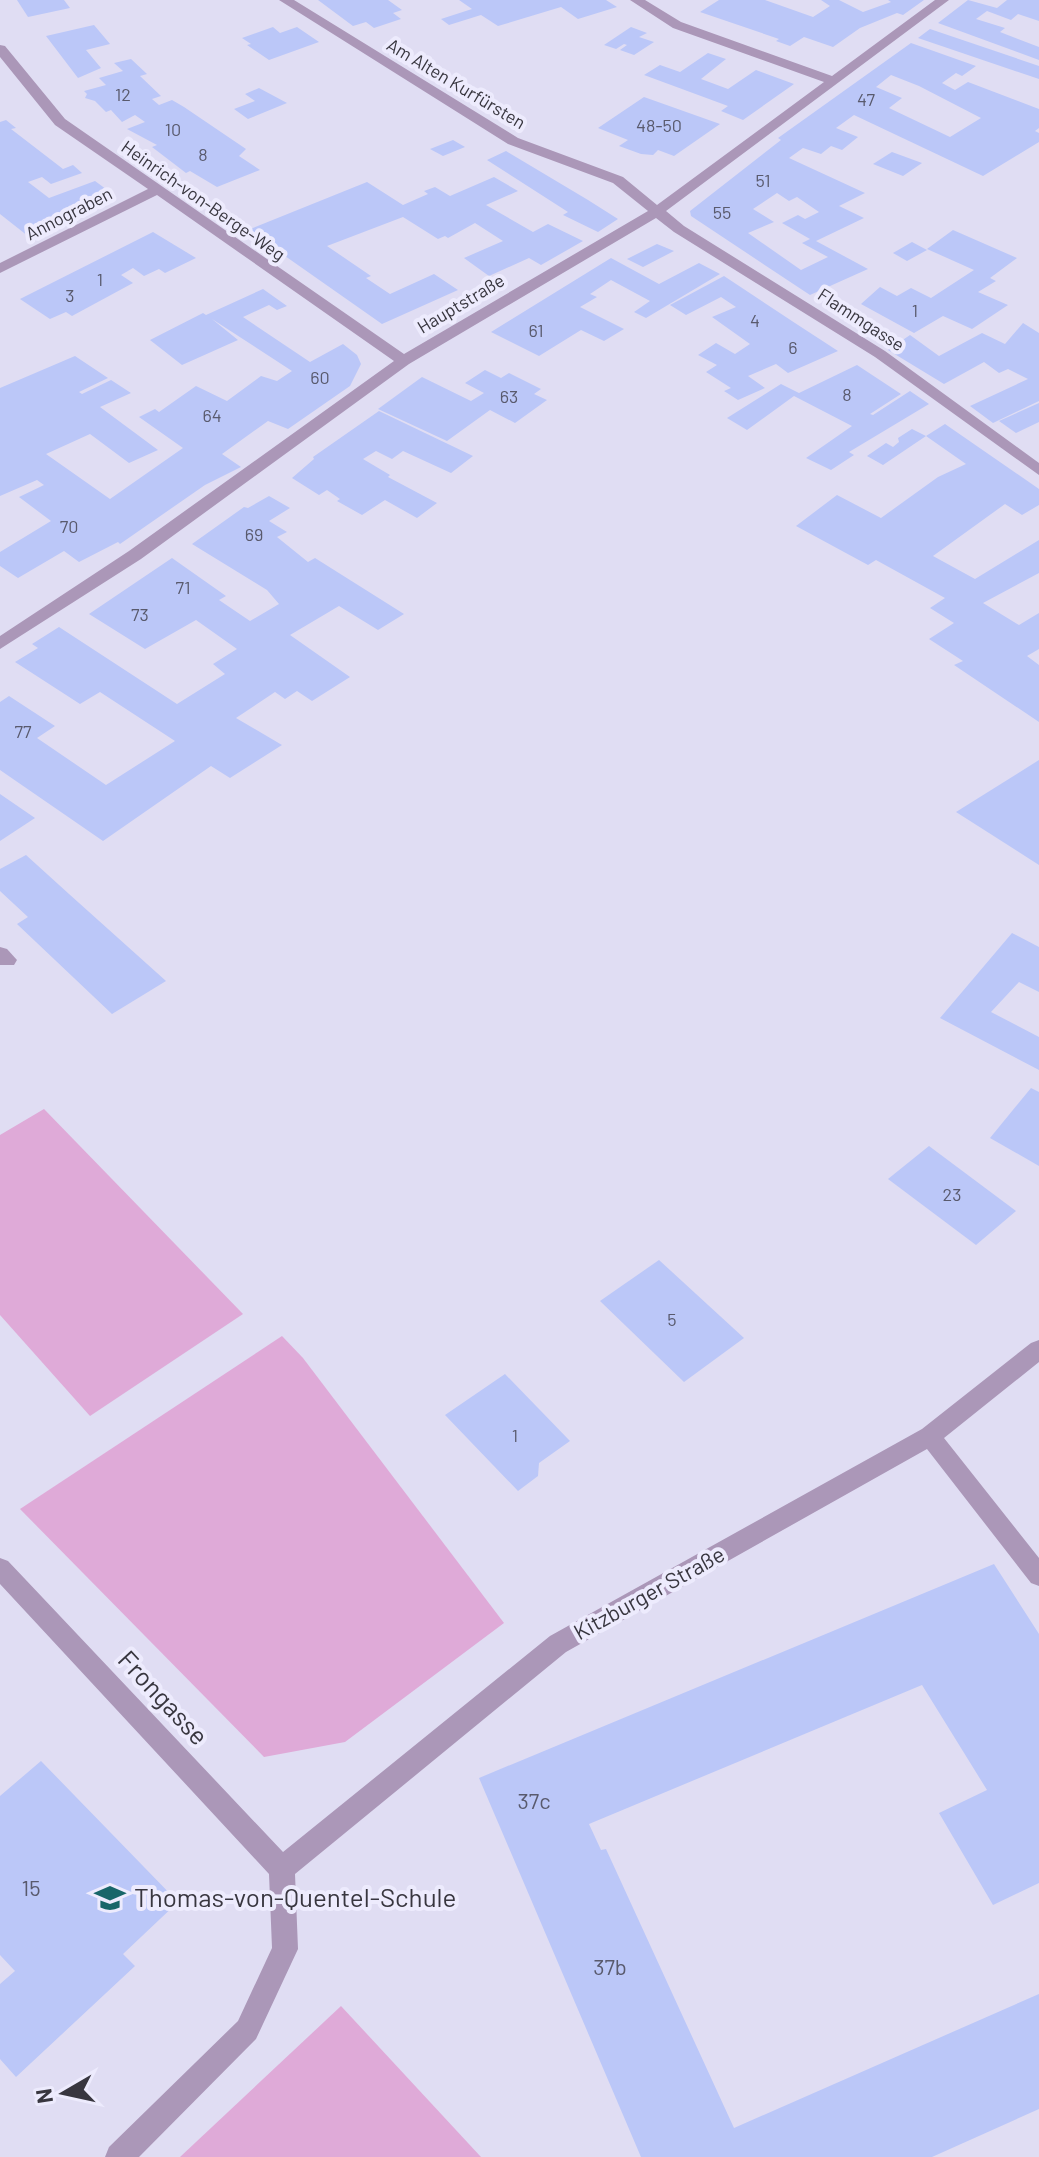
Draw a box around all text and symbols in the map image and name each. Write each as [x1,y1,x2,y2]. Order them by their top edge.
street label: Am Alten Kurfürsten [383,33,530,133]
house number: 12 [115,83,131,105]
house number: 47 [857,88,875,110]
house number: 48-50 [636,114,682,136]
house number: 10 [165,118,181,140]
street label: Heinrich-von-Berge-Weg [117,135,290,265]
house number: 8 [198,143,208,165]
house number: 51 [755,169,771,191]
street label: Annograben [22,182,116,244]
house number: 55 [713,201,731,223]
house number: 1 [97,268,103,290]
street label: Hauptstraße [413,269,508,338]
street label: Flammgasse [814,283,909,355]
house number: 3 [65,284,75,306]
house number: 1 [912,299,918,321]
house number: 4 [750,309,760,331]
house number: 61 [528,319,544,341]
house number: 6 [788,336,798,358]
house number: 60 [310,366,330,388]
house number: 8 [842,383,852,405]
house number: 63 [500,385,518,407]
house number: 64 [202,404,222,426]
house number: 70 [60,515,78,537]
house number: 69 [245,523,263,545]
house number: 71 [176,576,190,598]
house number: 73 [131,603,149,625]
house number: 77 [14,720,32,742]
house number: 23 [943,1183,961,1205]
house number: 5 [667,1308,677,1330]
house number: 1 [512,1424,518,1446]
street label: Kitzburger Straße [569,1540,728,1644]
street label: Frongasse [113,1643,216,1751]
house number: 37c [517,1787,551,1813]
house number: 15 [21,1874,41,1900]
school or university icon: Thomas-von-Quentel-Schule [93,1881,127,1915]
place label: Thomas-von-Quentel-Schule [134,1881,456,1912]
house number: 37b [593,1953,627,1979]
north arrow [24,2053,104,2133]
text: N [29,2087,57,2106]

